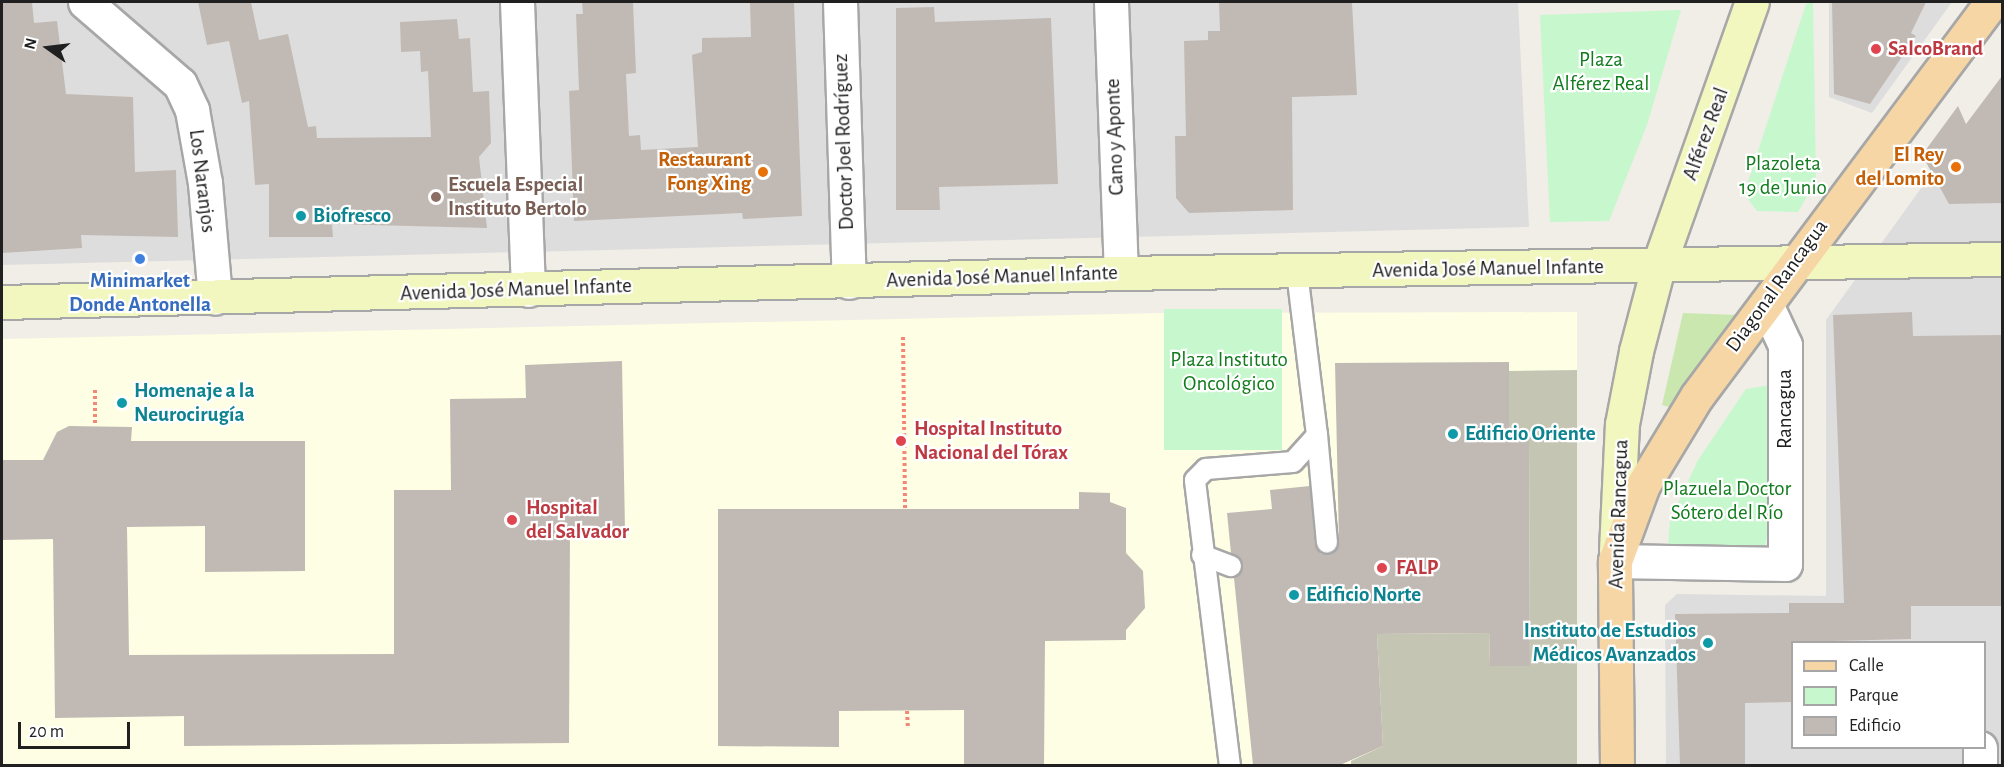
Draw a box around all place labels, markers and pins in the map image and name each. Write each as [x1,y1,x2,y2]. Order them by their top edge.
place label: SalcoBrand [1888,36,1983,62]
marker: SalcoBrand [1869,42,1883,56]
place label: El Rey del Lomito [1855,142,1944,192]
place label: Restaurant Fong Xing [658,147,751,197]
marker: El Rey del Lomito [1949,160,1963,174]
marker: Restaurant Fong Xing [756,165,770,179]
place label: Escuela Especial Instituto Bertolo [448,172,587,222]
marker: Escuela Especial Instituto Bertolo [429,190,443,204]
place label: Biofresco [313,203,391,229]
marker: Biofresco [294,209,308,223]
marker: Minimarket Donde Antonella [133,252,147,266]
place label: Minimarket Donde Antonella [69,268,211,318]
place label: Homenaje a la Neurocirugía [134,378,254,428]
marker: Homenaje a la Neurocirugía [115,396,129,410]
place label: Hospital Instituto Nacional del Tórax [914,416,1068,466]
place label: Edificio Oriente [1465,421,1596,447]
marker: Edificio Oriente [1446,427,1460,441]
marker: Hospital Instituto Nacional del Tórax [892,432,910,450]
place label: Hospital del Salvador [526,495,629,545]
marker: Hospital del Salvador [503,511,521,529]
place label: FALP [1396,555,1438,581]
marker: FALP [1373,559,1391,577]
place label: Edificio Norte [1306,582,1421,608]
marker: Edificio Norte [1287,588,1301,602]
place label: Instituto de Estudios Médicos Avanzados [1524,618,1696,668]
marker: Instituto de Estudios Médicos Avanzados [1701,636,1715,650]

